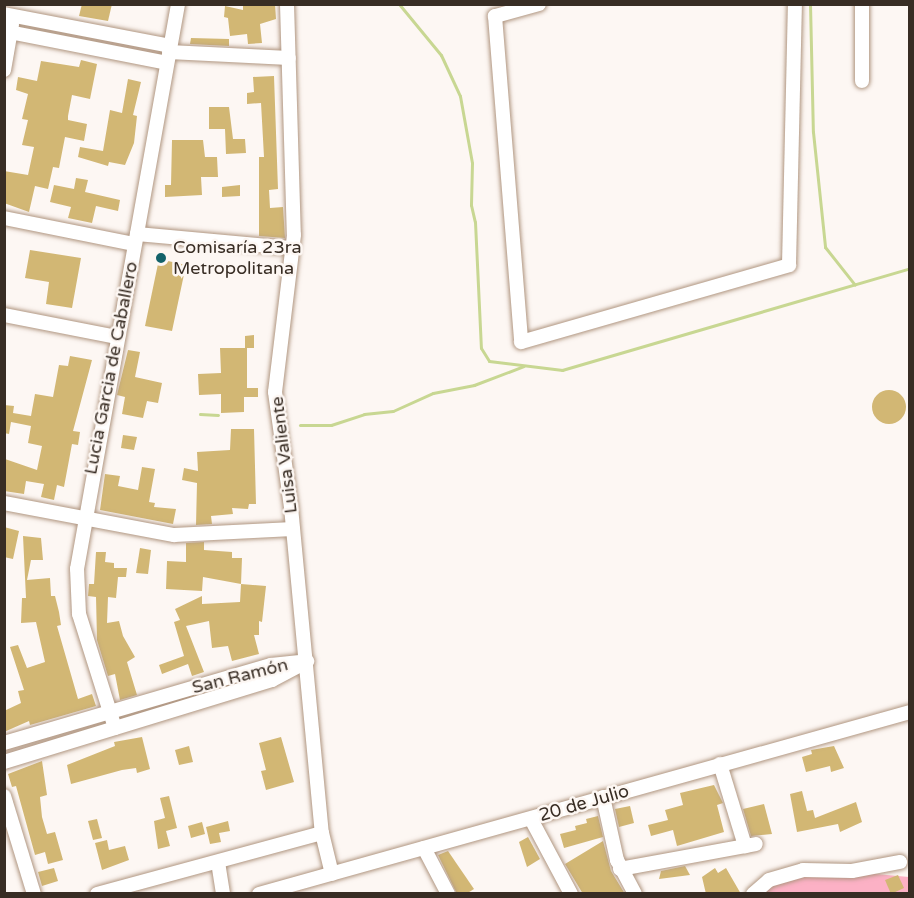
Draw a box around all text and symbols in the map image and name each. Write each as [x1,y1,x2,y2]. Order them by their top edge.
place label: Comisaría 23ra Metropolitana [173,237,302,280]
marker: Comisaría 23ra Metropolitana [154,251,168,265]
street label: Lucia Garcia de Caballero [80,260,142,476]
street label: Luisa Valiente [266,395,302,515]
street label: San Ramón [190,654,290,698]
street label: 20 de Julio [536,780,632,826]

